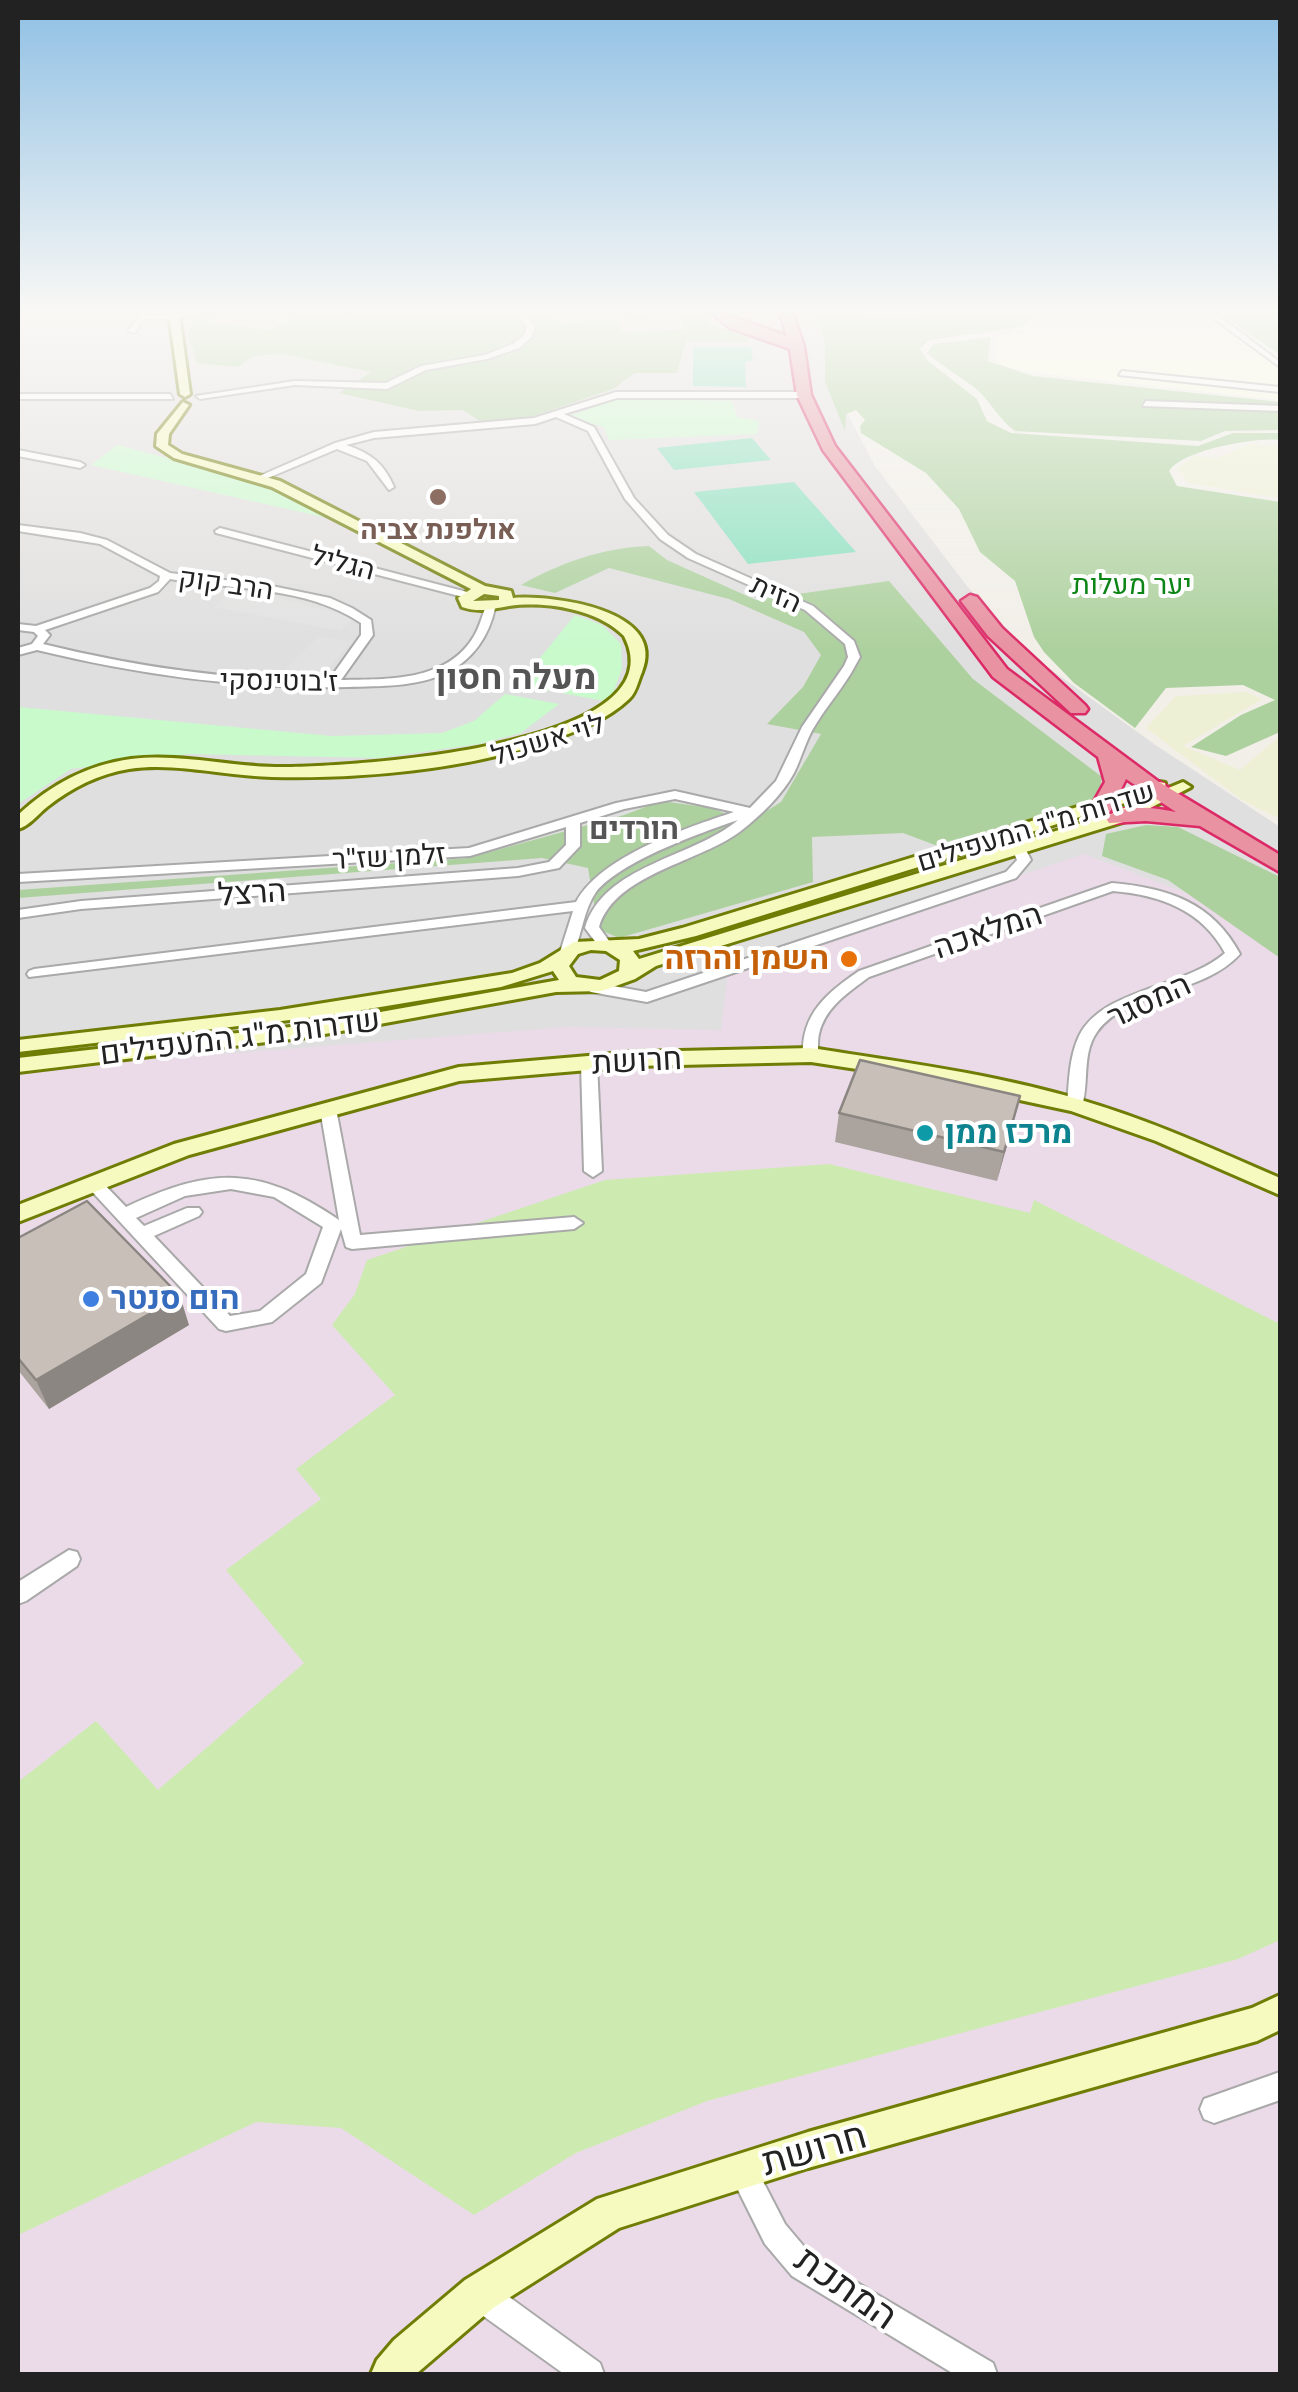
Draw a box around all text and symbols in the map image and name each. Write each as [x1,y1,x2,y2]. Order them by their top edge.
marker: אולפנת צביה [427,486,449,508]
place label: אולפנת צביה [360,513,516,547]
street label: הגליל [307,538,379,588]
street label: הרב קוק [177,561,275,607]
street label: הזית [745,568,807,620]
park label: יער מעלות [1072,568,1192,602]
district label: מעלה חסון [435,657,597,699]
street label: ז'בוטינסקי [220,663,338,699]
street label: לוי אשכול [488,707,608,773]
street label: שדרות מ"ג המעפילים [913,775,1159,879]
district label: הורדים [589,811,679,847]
street label: זלמן שז"ר [331,837,447,877]
street label: הרצל [217,871,287,915]
street label: המלאכה [929,895,1047,967]
place label: השמן והרזה [664,940,829,978]
marker: השמן והרזה [838,948,860,970]
street label: המסגר [1101,965,1197,1037]
street label: שדרות מ"ג המעפילים [98,1001,382,1073]
street label: חרושת [591,1039,683,1083]
place label: מרכז ממן [945,1114,1072,1152]
marker: מרכז ממן [914,1122,936,1144]
place label: הום סנטר [111,1280,239,1318]
marker: הום סנטר [80,1288,102,1310]
street label: חרושת [756,2112,872,2186]
street label: המתכת [786,2237,906,2339]

